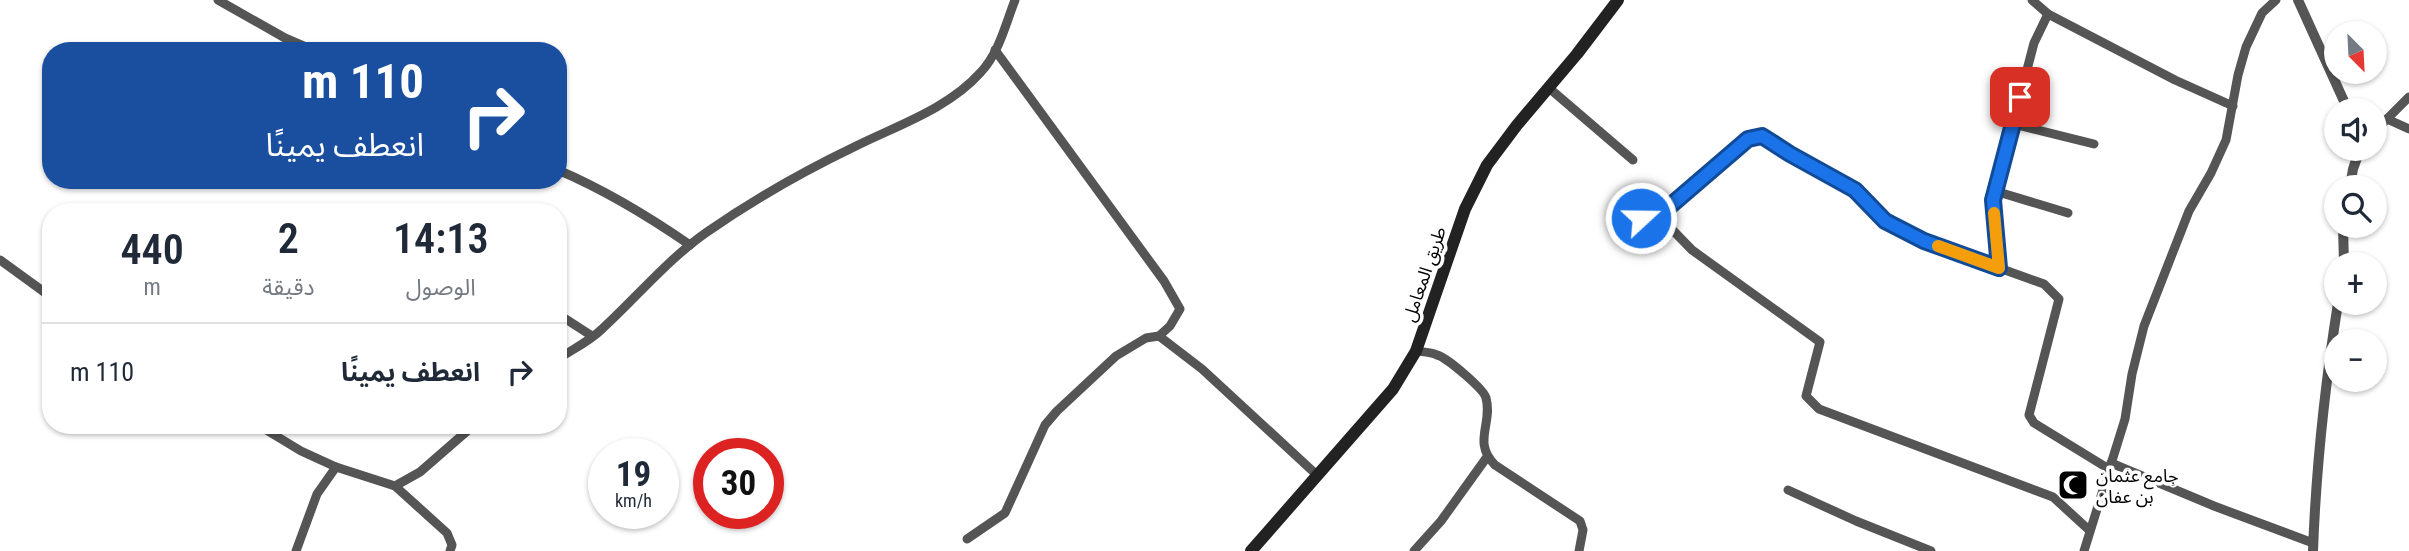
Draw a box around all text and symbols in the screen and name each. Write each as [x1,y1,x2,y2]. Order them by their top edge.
north arrow [2324,21,2387,84]
map controls [2324,21,2387,392]
text: 110 m [302,53,424,110]
pin [1990,67,2050,127]
icon: right [448,70,539,161]
icon: arrive [2001,78,2039,116]
button: sound [2324,98,2387,161]
text: انعطف يمينًا [266,126,424,164]
button: search [2324,175,2387,238]
position arrow [1604,181,1678,255]
text: 2 [278,214,299,263]
text: 14:13 [393,214,489,263]
street label: طريق المعامل [1398,224,1451,325]
text: 440 [120,225,184,274]
button: + [2324,252,2387,315]
text: m [143,274,161,301]
text: دقيقة [262,274,315,301]
text: الوصول [406,274,476,301]
button: − [2324,329,2387,392]
icon: right [501,353,539,391]
text: 110 m [70,357,134,387]
text: انعطف يمينًا [341,357,480,387]
speed limit sign: 30 [693,438,784,529]
text: 19 [616,454,651,495]
place label: جامع عثمان بن عفان [2096,465,2179,508]
mosque icon: جامع عثمان بن عفان [2056,468,2090,502]
text: km/h [615,490,652,511]

